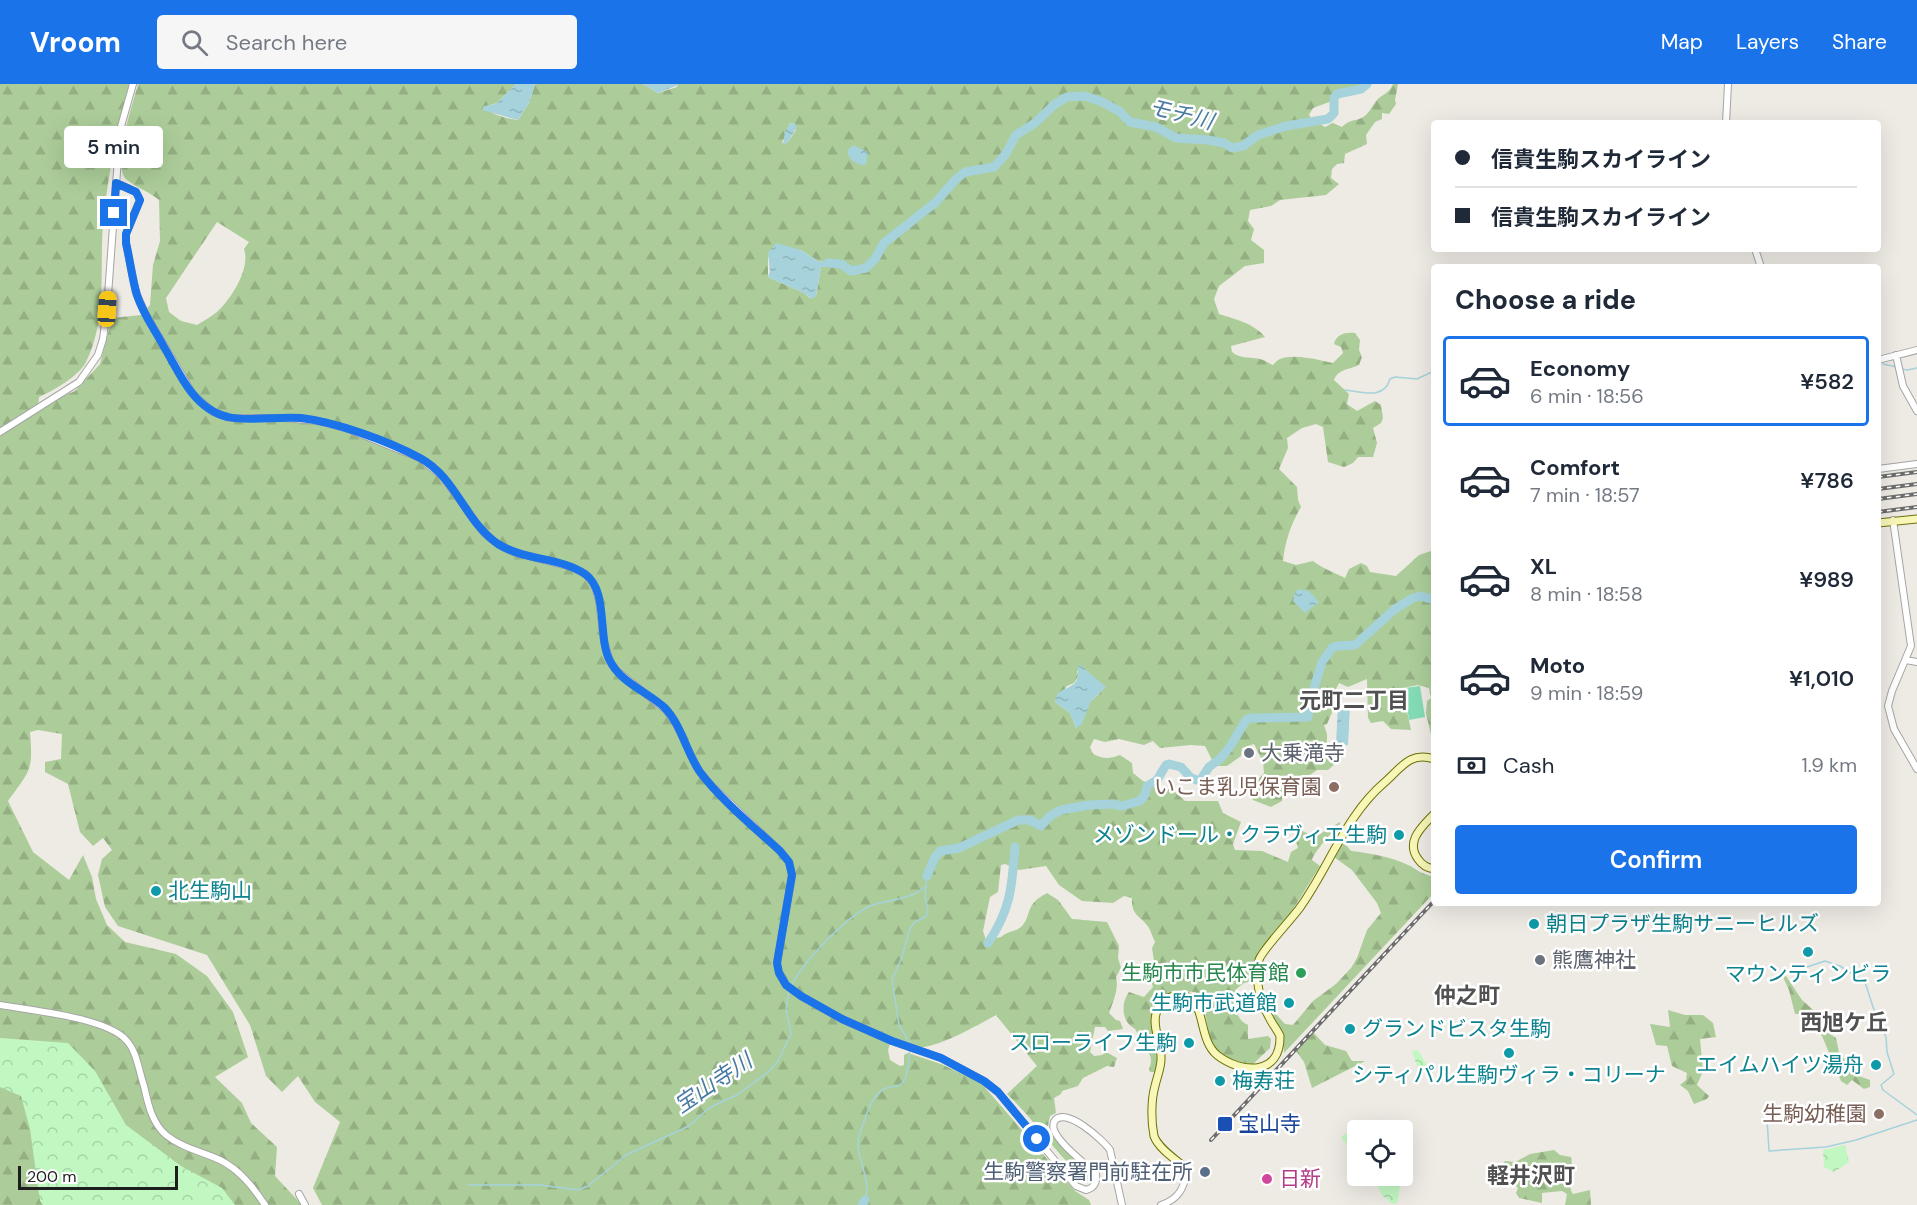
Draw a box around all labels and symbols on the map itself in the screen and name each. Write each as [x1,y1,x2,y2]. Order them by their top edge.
water label: モチ川 [1145,92,1218,137]
callout: 5 min [64,126,164,168]
route end [100,199,127,226]
car [97,290,117,328]
district label: 元町二丁目 [1299,686,1409,715]
place label: 大乗滝寺 [1261,739,1345,767]
marker: 大乗滝寺 [1242,746,1256,760]
place label: いこま乳児保育園 [1154,773,1322,801]
marker: いこま乳児保育園 [1327,780,1341,794]
place label: メゾンドール・クラヴィエ生駒 [1093,821,1387,849]
marker: メゾンドール・クラヴィエ生駒 [1392,828,1406,842]
place label: 北生駒山 [168,877,252,905]
marker: 北生駒山 [149,884,163,898]
place label: 朝日プラザ生駒サニーヒルズ [1546,910,1819,938]
marker: 朝日プラザ生駒サニーヒルズ [1527,917,1541,931]
marker: マウンティンビラ [1801,945,1815,959]
place label: 熊鷹神社 [1552,946,1636,974]
marker: 熊鷹神社 [1533,953,1547,967]
place label: 生駒市市民体育館 [1121,959,1289,987]
place label: マウンティンビラ [1725,960,1891,988]
marker: 生駒市市民体育館 [1294,966,1308,980]
district label: 仲之町 [1434,981,1500,1010]
place label: 生駒市武道館 [1151,989,1277,1017]
marker: 生駒市武道館 [1282,996,1296,1010]
district label: 西旭ケ丘 [1800,1008,1888,1037]
place label: グランドビスタ生駒 [1362,1015,1551,1043]
marker: グランドビスタ生駒 [1343,1022,1357,1036]
place label: スローライフ生駒 [1009,1029,1177,1057]
marker: スローライフ生駒 [1182,1036,1196,1050]
water label: 宝山寺川 [668,1045,759,1120]
marker: シティパル生駒ヴィラ・コリーナ [1502,1046,1516,1060]
place label: エイムハイツ湯舟 [1697,1051,1864,1079]
marker: エイムハイツ湯舟 [1869,1058,1883,1072]
place label: シティパル生駒ヴィラ・コリーナ [1352,1061,1666,1089]
place label: 梅寿荘 [1232,1067,1295,1095]
marker: 梅寿荘 [1213,1074,1227,1088]
place label: 生駒幼稚園 [1762,1100,1867,1128]
marker: 生駒幼稚園 [1872,1107,1886,1121]
place label: 宝山寺 [1238,1110,1301,1138]
marker: 宝山寺 [1216,1115,1234,1133]
route start [1023,1125,1050,1152]
place label: 生駒警察署門前駐在所 [983,1158,1193,1186]
district label: 軽井沢町 [1487,1161,1575,1190]
scale bar [18,1163,178,1190]
marker: 生駒警察署門前駐在所 [1198,1165,1212,1179]
place label: 日新 [1279,1165,1321,1193]
marker: 日新 [1260,1172,1274,1186]

